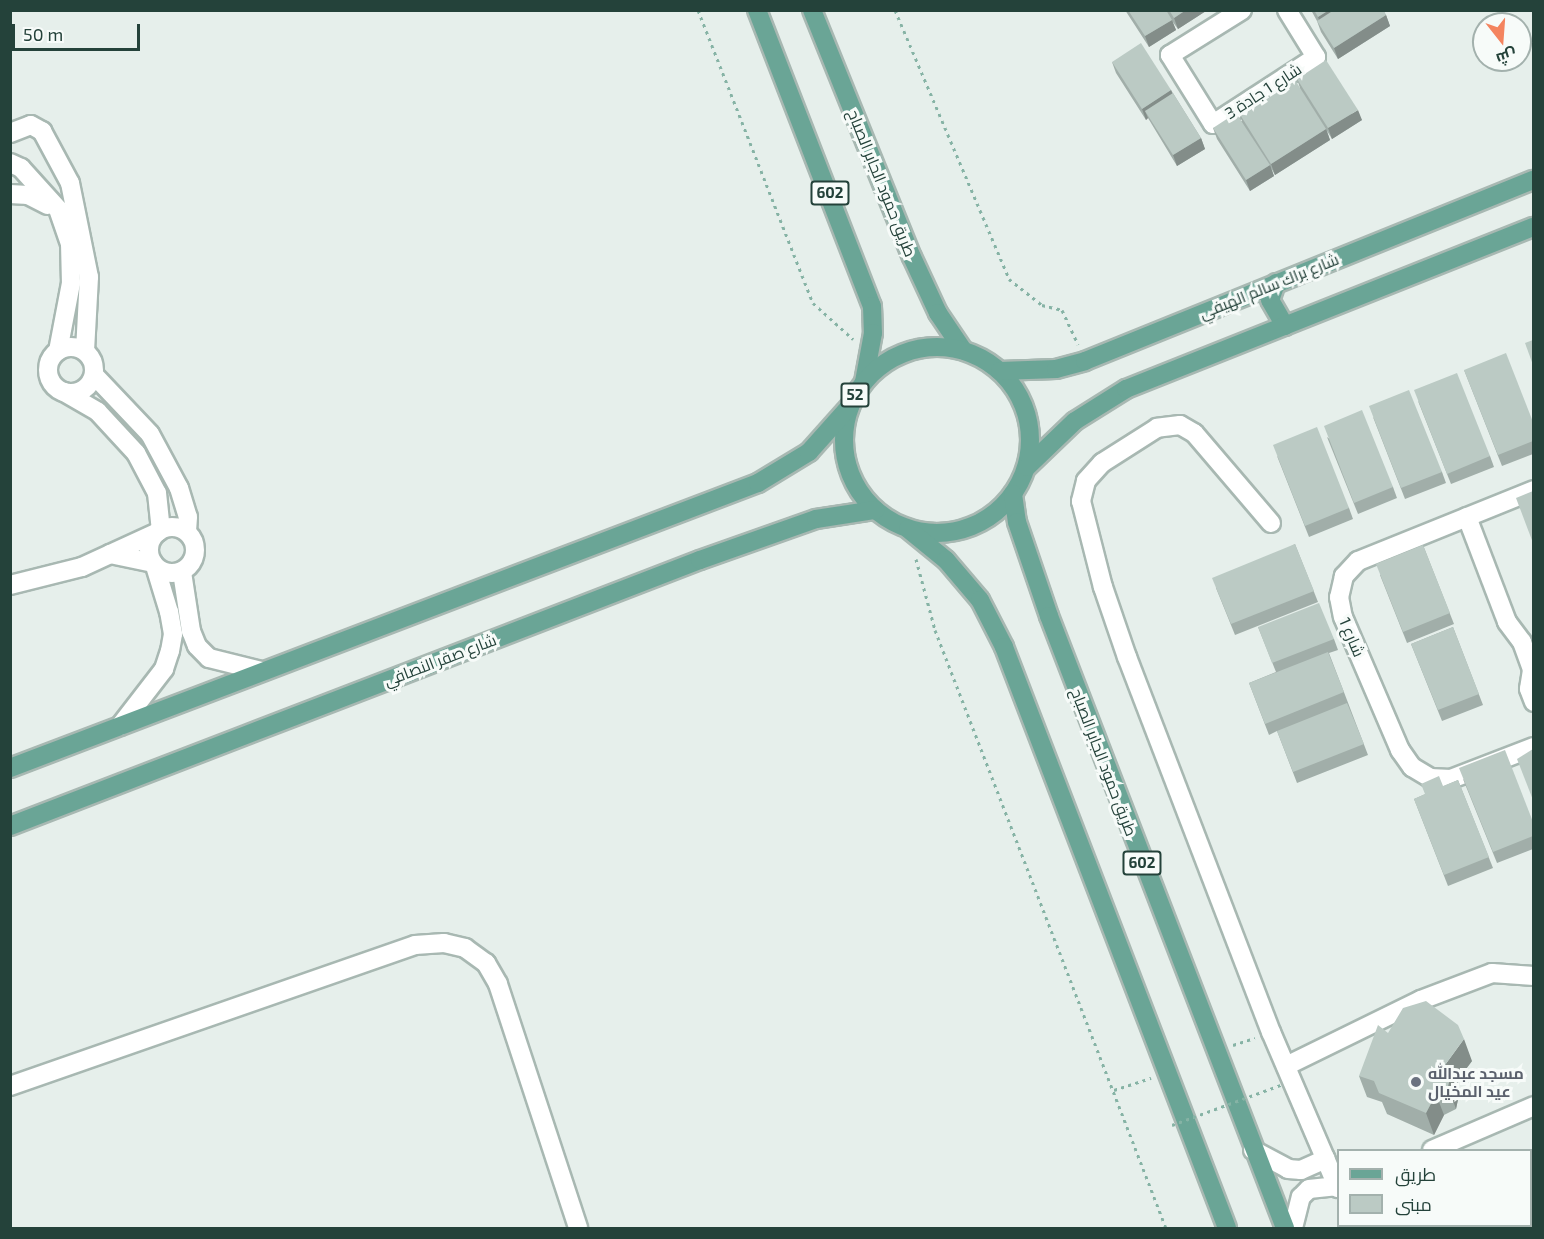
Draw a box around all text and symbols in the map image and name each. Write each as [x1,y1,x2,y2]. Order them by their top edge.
scale bar [15,12,142,50]
north arrow [1472,12,1532,72]
text: 50 m [23,23,63,45]
text: ش [1494,46,1519,70]
street label: شارع 1 جادة 3 [1221,59,1305,123]
street label: طريق حمود الجابر الصباح [844,107,920,259]
road number: 602 [809,181,851,205]
street label: شارع براك سالم الهيفي [1196,249,1342,323]
road number: 52 [840,383,870,407]
street label: شارع 1 [1335,614,1369,660]
street label: شارع صقر النصافي [381,630,499,690]
street label: طريق حمود الجابر الصباح [1067,685,1141,839]
road number: 602 [1121,851,1163,875]
place label: مسجد عبدالله عيد المخيال [1428,1063,1524,1101]
marker: مسجد عبدالله عيد المخيال [1409,1075,1423,1089]
legend [1337,1149,1532,1227]
text: طريق [1395,1163,1436,1185]
text: مبنى [1395,1193,1432,1215]

